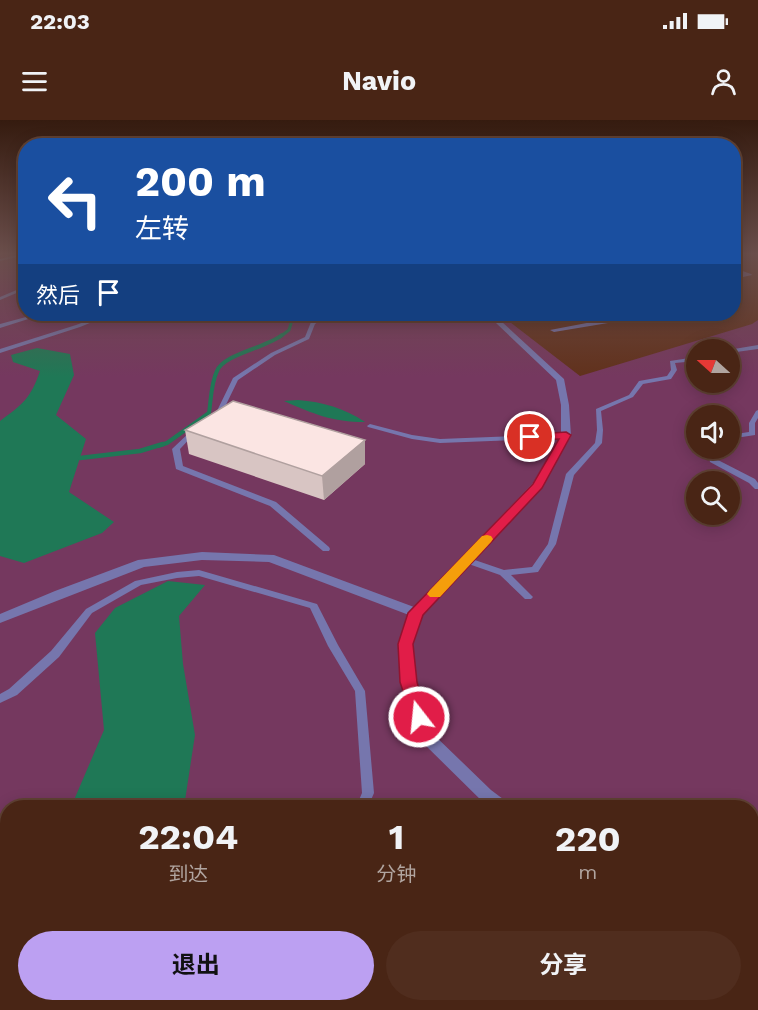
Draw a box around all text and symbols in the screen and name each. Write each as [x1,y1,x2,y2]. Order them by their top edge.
text: 22:03 [30,9,90,34]
icon: menu [18,65,51,98]
text: Navio [342,65,416,97]
icon: person [707,65,740,98]
text: 200 m [135,157,266,206]
icon: left [36,162,114,240]
text: 左转 [135,213,189,245]
icon: arrive [92,276,125,309]
text: 然后 [36,283,80,308]
north arrow [686,339,740,393]
map controls [686,339,740,525]
button: sound [686,405,740,459]
pin [504,411,555,462]
icon: arrive [513,420,546,453]
button: search [686,471,740,525]
position arrow [387,685,451,749]
text: 22:04 [138,816,238,858]
text: 1 [389,816,404,858]
text: 220 [555,818,621,860]
text: m [578,860,597,884]
text: 到达 [168,862,208,886]
text: 分钟 [377,862,417,886]
button: 退出 [18,931,374,1000]
button: 分享 [386,931,741,1000]

